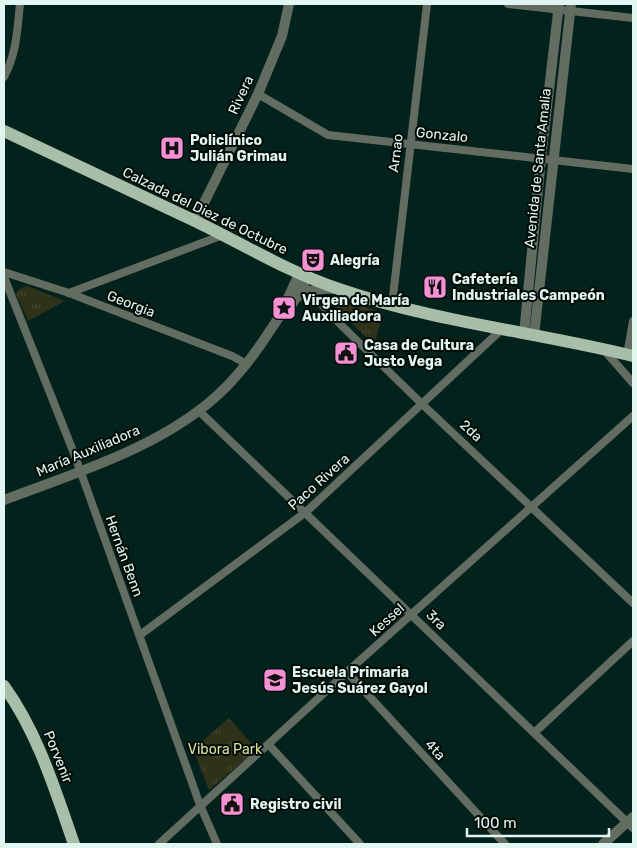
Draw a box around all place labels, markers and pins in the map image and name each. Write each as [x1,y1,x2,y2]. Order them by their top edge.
place label: Policlínico Julián Grimau [190,132,287,165]
hospital icon: Policlínico Julián Grimau [159,135,185,161]
theatre icon: Alegría [300,247,326,273]
place label: Alegría [330,252,380,269]
place label: Cafetería Industriales Campeón [452,271,605,304]
restaurant icon: Cafetería Industriales Campeón [422,274,448,300]
place label: Virgen de María Auxiliadora [302,292,410,325]
place icon: Virgen de María Auxiliadora [271,295,297,321]
place label: Casa de Cultura Justo Vega [364,337,474,370]
public building icon: Casa de Cultura Justo Vega [333,340,359,366]
place label: Escuela Primaria Jesús Suárez Gayol [292,664,428,697]
school or university icon: Escuela Primaria Jesús Suárez Gayol [262,667,288,693]
public building icon: Registro civil [219,791,245,817]
place label: Registro civil [250,796,341,813]

